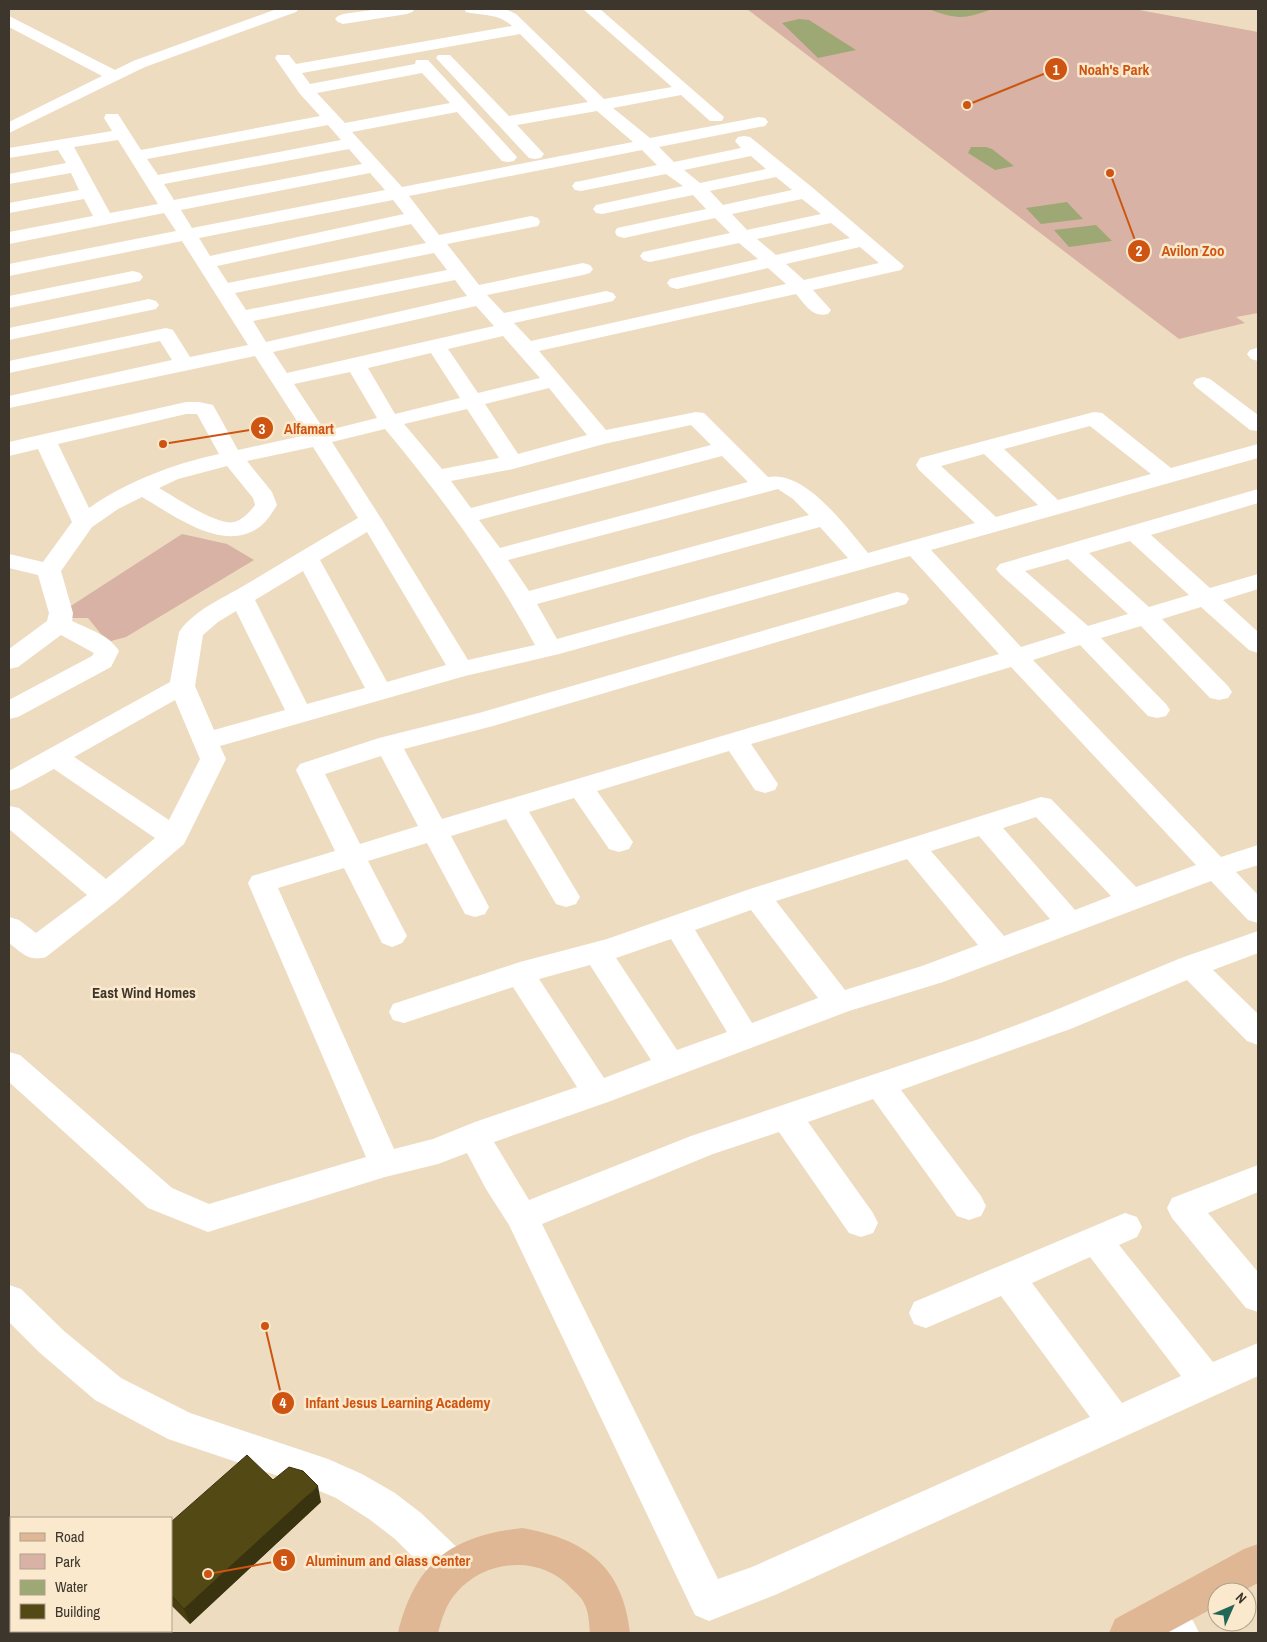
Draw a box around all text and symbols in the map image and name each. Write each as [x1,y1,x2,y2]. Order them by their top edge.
callout: Noah's Park [1044,54,1159,84]
text: 1 [1053,59,1060,80]
text: Noah's Park [1079,59,1149,80]
callout: Avilon Zoo [1126,236,1234,266]
text: 2 [1136,240,1143,261]
text: Avilon Zoo [1161,240,1225,261]
callout: Alfamart [249,413,344,443]
text: 3 [259,418,266,439]
text: Alfamart [284,418,334,439]
district label: East Wind Homes [92,982,196,1003]
callout: Infant Jesus Learning Academy [270,1388,501,1418]
text: 4 [280,1392,287,1413]
text: Infant Jesus Learning Academy [306,1392,491,1413]
legend [10,1517,172,1632]
text: Road [55,1526,84,1547]
callout: Aluminum and Glass Center [271,1545,481,1575]
text: 5 [281,1550,288,1571]
text: Aluminum and Glass Center [306,1550,471,1571]
text: Park [55,1551,81,1572]
text: Water [55,1576,87,1597]
north arrow [1207,1582,1257,1632]
text: N [1232,1589,1250,1607]
text: Building [55,1601,100,1622]

